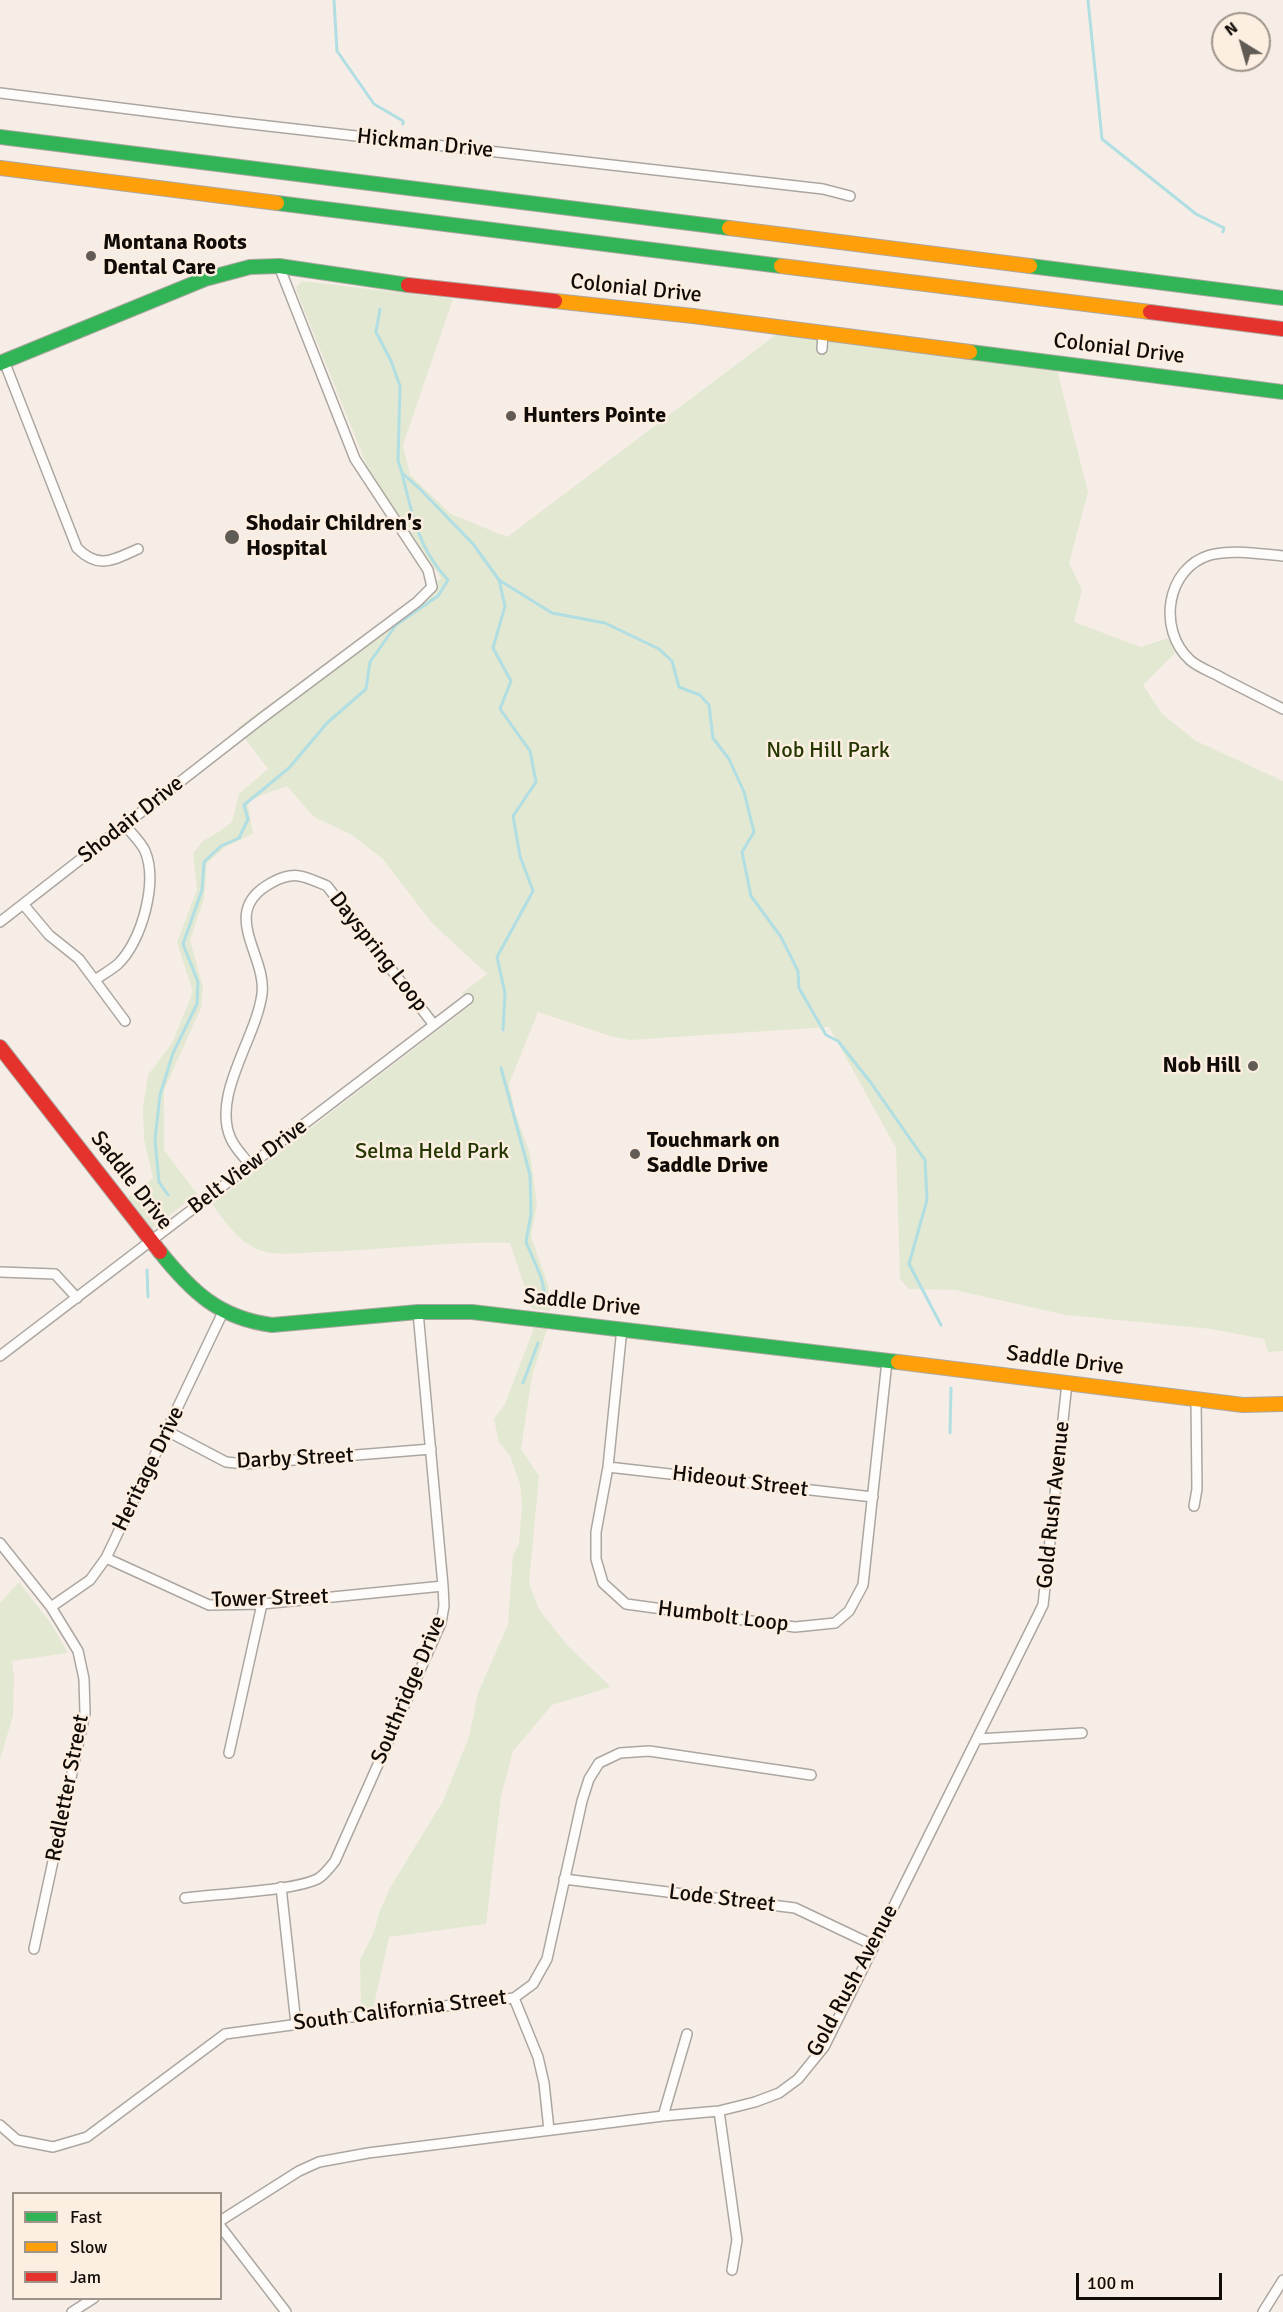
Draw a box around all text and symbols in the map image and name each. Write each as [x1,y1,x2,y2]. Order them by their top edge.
north arrow [1211,12,1271,72]
text: N [1221,18,1242,41]
street label: Hickman Drive [356,124,494,164]
place label: Montana Roots Dental Care [103,230,247,282]
marker: Montana Roots Dental Care [84,249,98,263]
street label: Colonial Drive [569,269,703,309]
street label: Colonial Drive [1052,328,1186,370]
place label: Hunters Pointe [523,403,666,429]
marker: Hunters Pointe [504,409,518,423]
place label: Shodair Children's Hospital [246,511,422,562]
marker: Shodair Children's Hospital [223,528,241,546]
park label: Nob Hill Park [766,738,890,764]
street label: Shodair Drive [73,771,189,869]
street label: Dayspring Loop [323,887,433,1017]
place label: Nob Hill [1162,1053,1241,1079]
marker: Nob Hill [1246,1059,1260,1073]
street label: Belt View Drive [183,1114,313,1220]
street label: Saddle Drive [84,1126,178,1236]
place label: Touchmark on Saddle Drive [647,1128,780,1180]
park label: Selma Held Park [355,1139,509,1165]
marker: Touchmark on Saddle Drive [628,1147,642,1161]
street label: Saddle Drive [522,1284,642,1322]
street label: Saddle Drive [1005,1341,1125,1381]
street label: Heritage Drive [107,1402,191,1536]
street label: Gold Rush Avenue [1032,1420,1076,1590]
street label: Darby Street [236,1443,354,1475]
street label: Hideout Street [670,1461,810,1503]
street label: Tower Street [211,1584,329,1614]
street label: Humbolt Loop [656,1596,790,1638]
street label: Southridge Drive [366,1612,452,1768]
street label: Redletter Street [41,1712,95,1864]
street label: Lode Street [667,1879,777,1919]
street label: Gold Rush Avenue [802,1900,904,2062]
street label: South California Street [292,1985,508,2037]
legend [12,2192,222,2300]
text: Fast [70,2206,102,2228]
text: Slow [70,2236,107,2258]
scale bar [1079,2261,1224,2299]
text: Jam [70,2266,101,2288]
text: 100 m [1087,2272,1134,2294]

